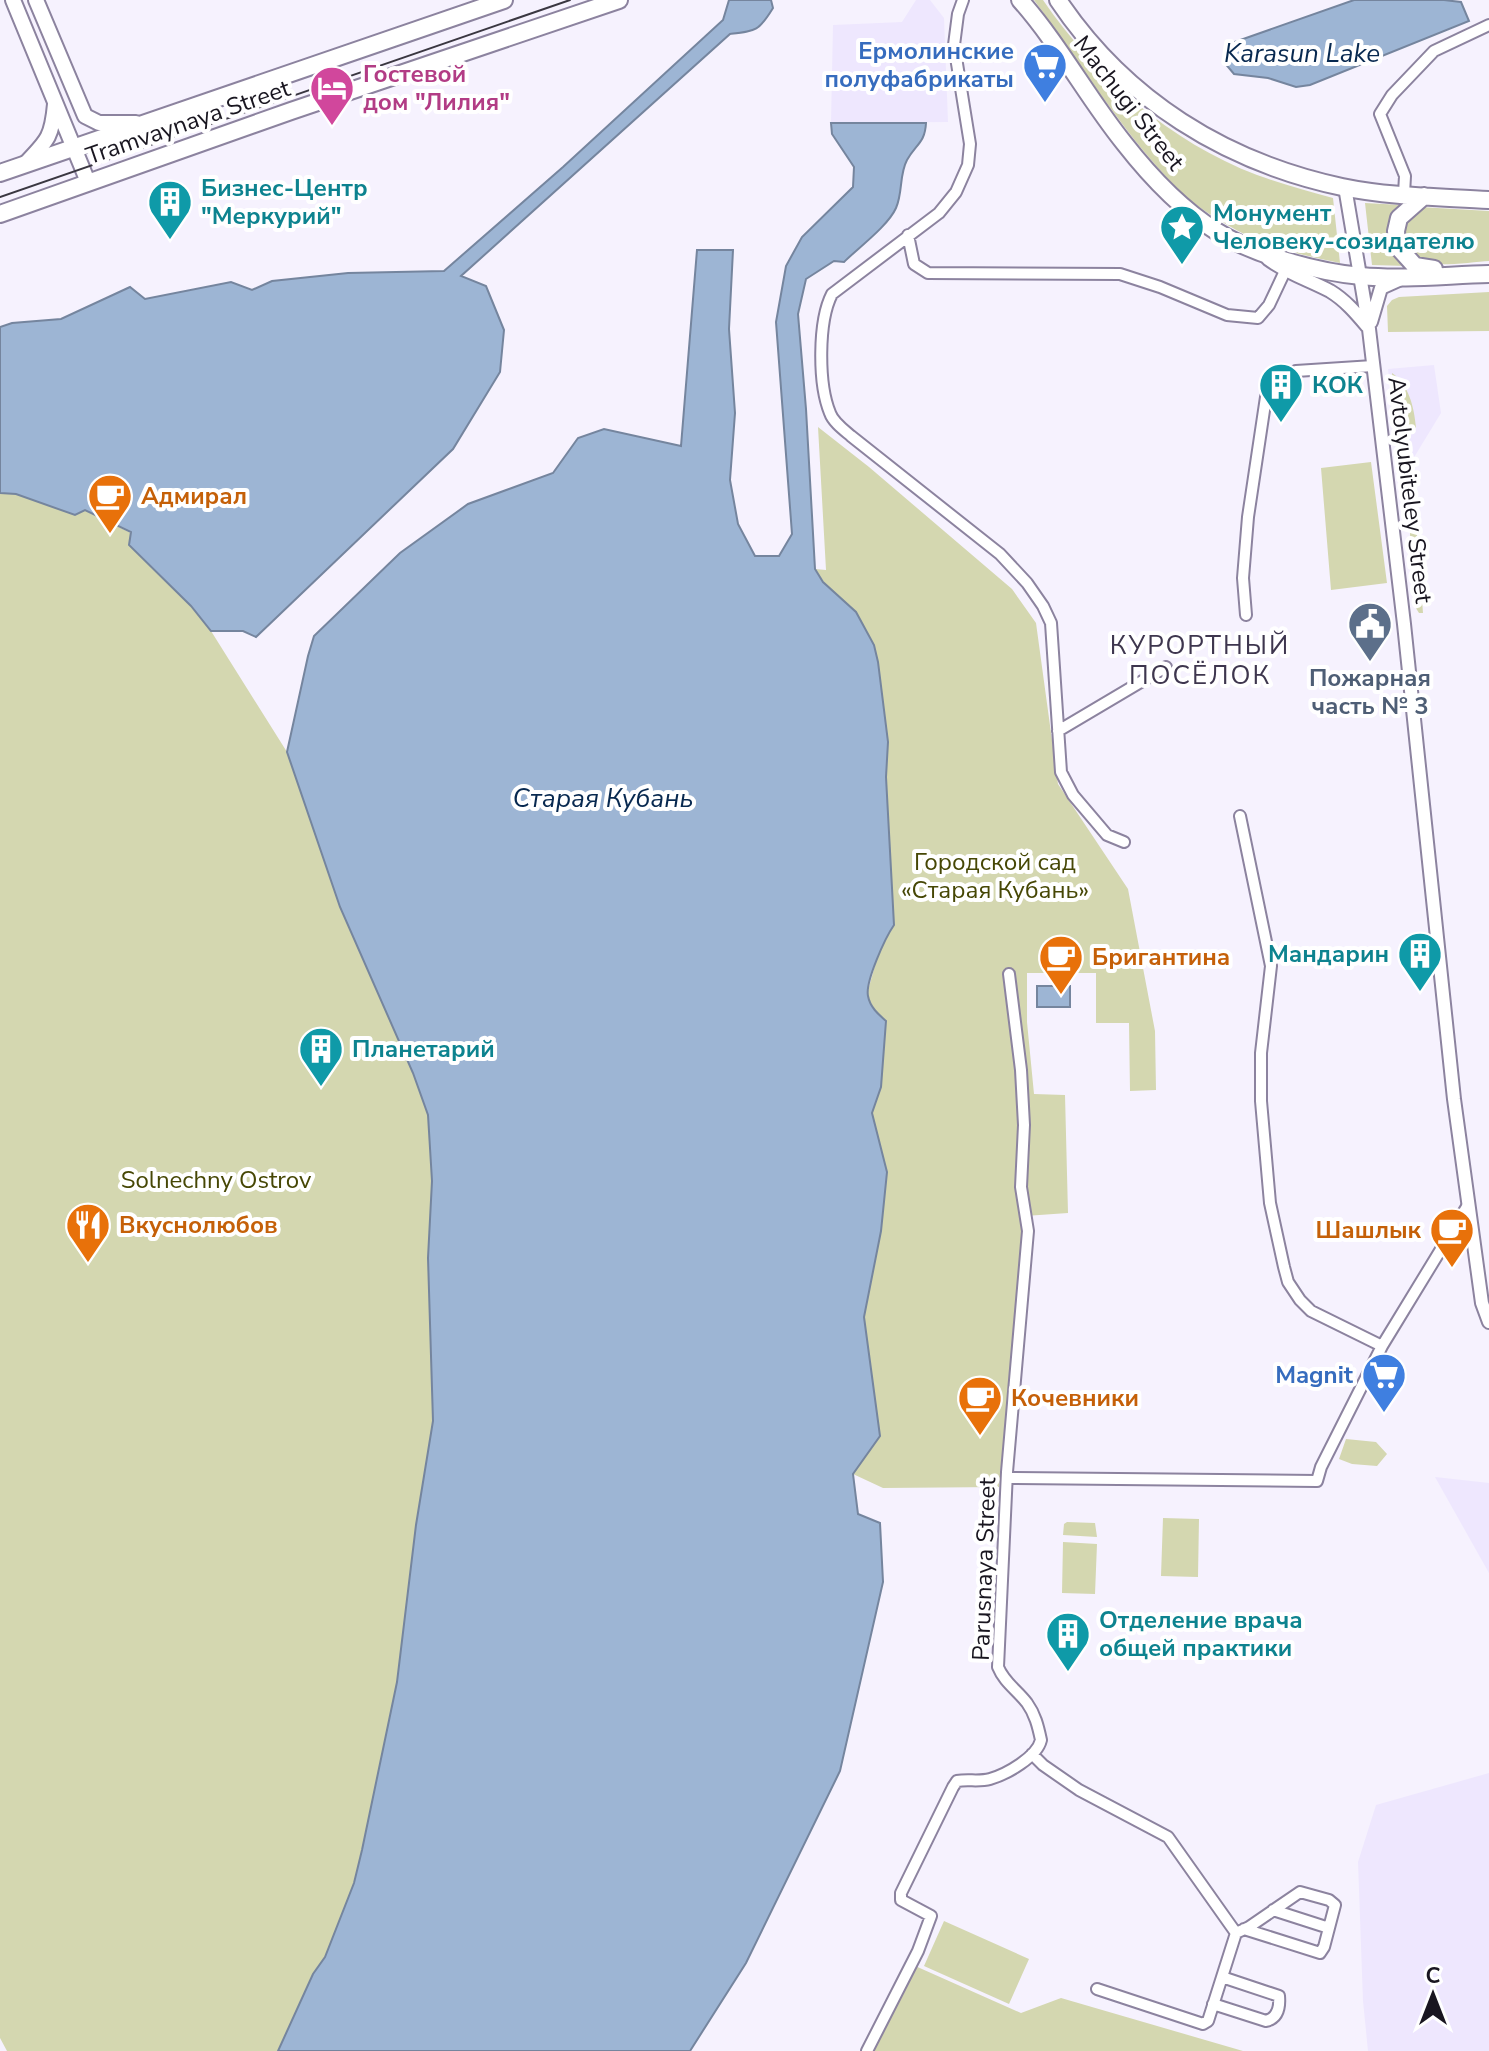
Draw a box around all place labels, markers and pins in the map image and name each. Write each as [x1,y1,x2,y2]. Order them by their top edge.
place label: Ермолинские полуфабрикаты [824,35,1014,95]
supermarket icon: Ермолинские полуфабрикаты [1021,41,1069,104]
place label: Гостевой дом "Лилия" [363,58,510,118]
hotel icon: Гостевой дом "Лилия" [308,64,356,127]
place label: Бизнес-Центр "Меркурий" [201,172,368,232]
building icon: Бизнес-Центр "Меркурий" [146,178,194,241]
place label: Монумент Человеку-созидателю [1213,197,1475,257]
place icon: Монумент Человеку-созидателю [1158,203,1206,266]
building icon: КОК [1257,361,1305,424]
place label: КОК [1312,369,1364,401]
cafe icon: Адмирал [86,472,134,535]
place label: Адмирал [141,480,247,512]
public building icon: Пожарная часть № 3 [1346,600,1394,663]
place label: Пожарная часть № 3 [1309,662,1431,722]
building icon: Мандарин [1396,930,1444,993]
cafe icon: Бригантина [1037,933,1085,996]
place label: Мандарин [1268,938,1389,970]
place label: Бригантина [1092,941,1230,973]
building icon: Планетарий [297,1025,345,1088]
place label: Планетарий [352,1033,495,1065]
restaurant icon: Вкуснолюбов [64,1201,112,1264]
cafe icon: Шашлык [1428,1206,1476,1269]
place label: Вкуснолюбов [119,1209,278,1241]
place label: Шашлык [1316,1214,1422,1246]
supermarket icon: Magnit [1360,1351,1408,1414]
place label: Magnit [1275,1359,1354,1391]
cafe icon: Кочевники [956,1374,1004,1437]
place label: Кочевники [1011,1382,1139,1414]
place label: Отделение врача общей практики [1099,1604,1303,1664]
building icon: Отделение врача общей практики [1044,1610,1092,1673]

